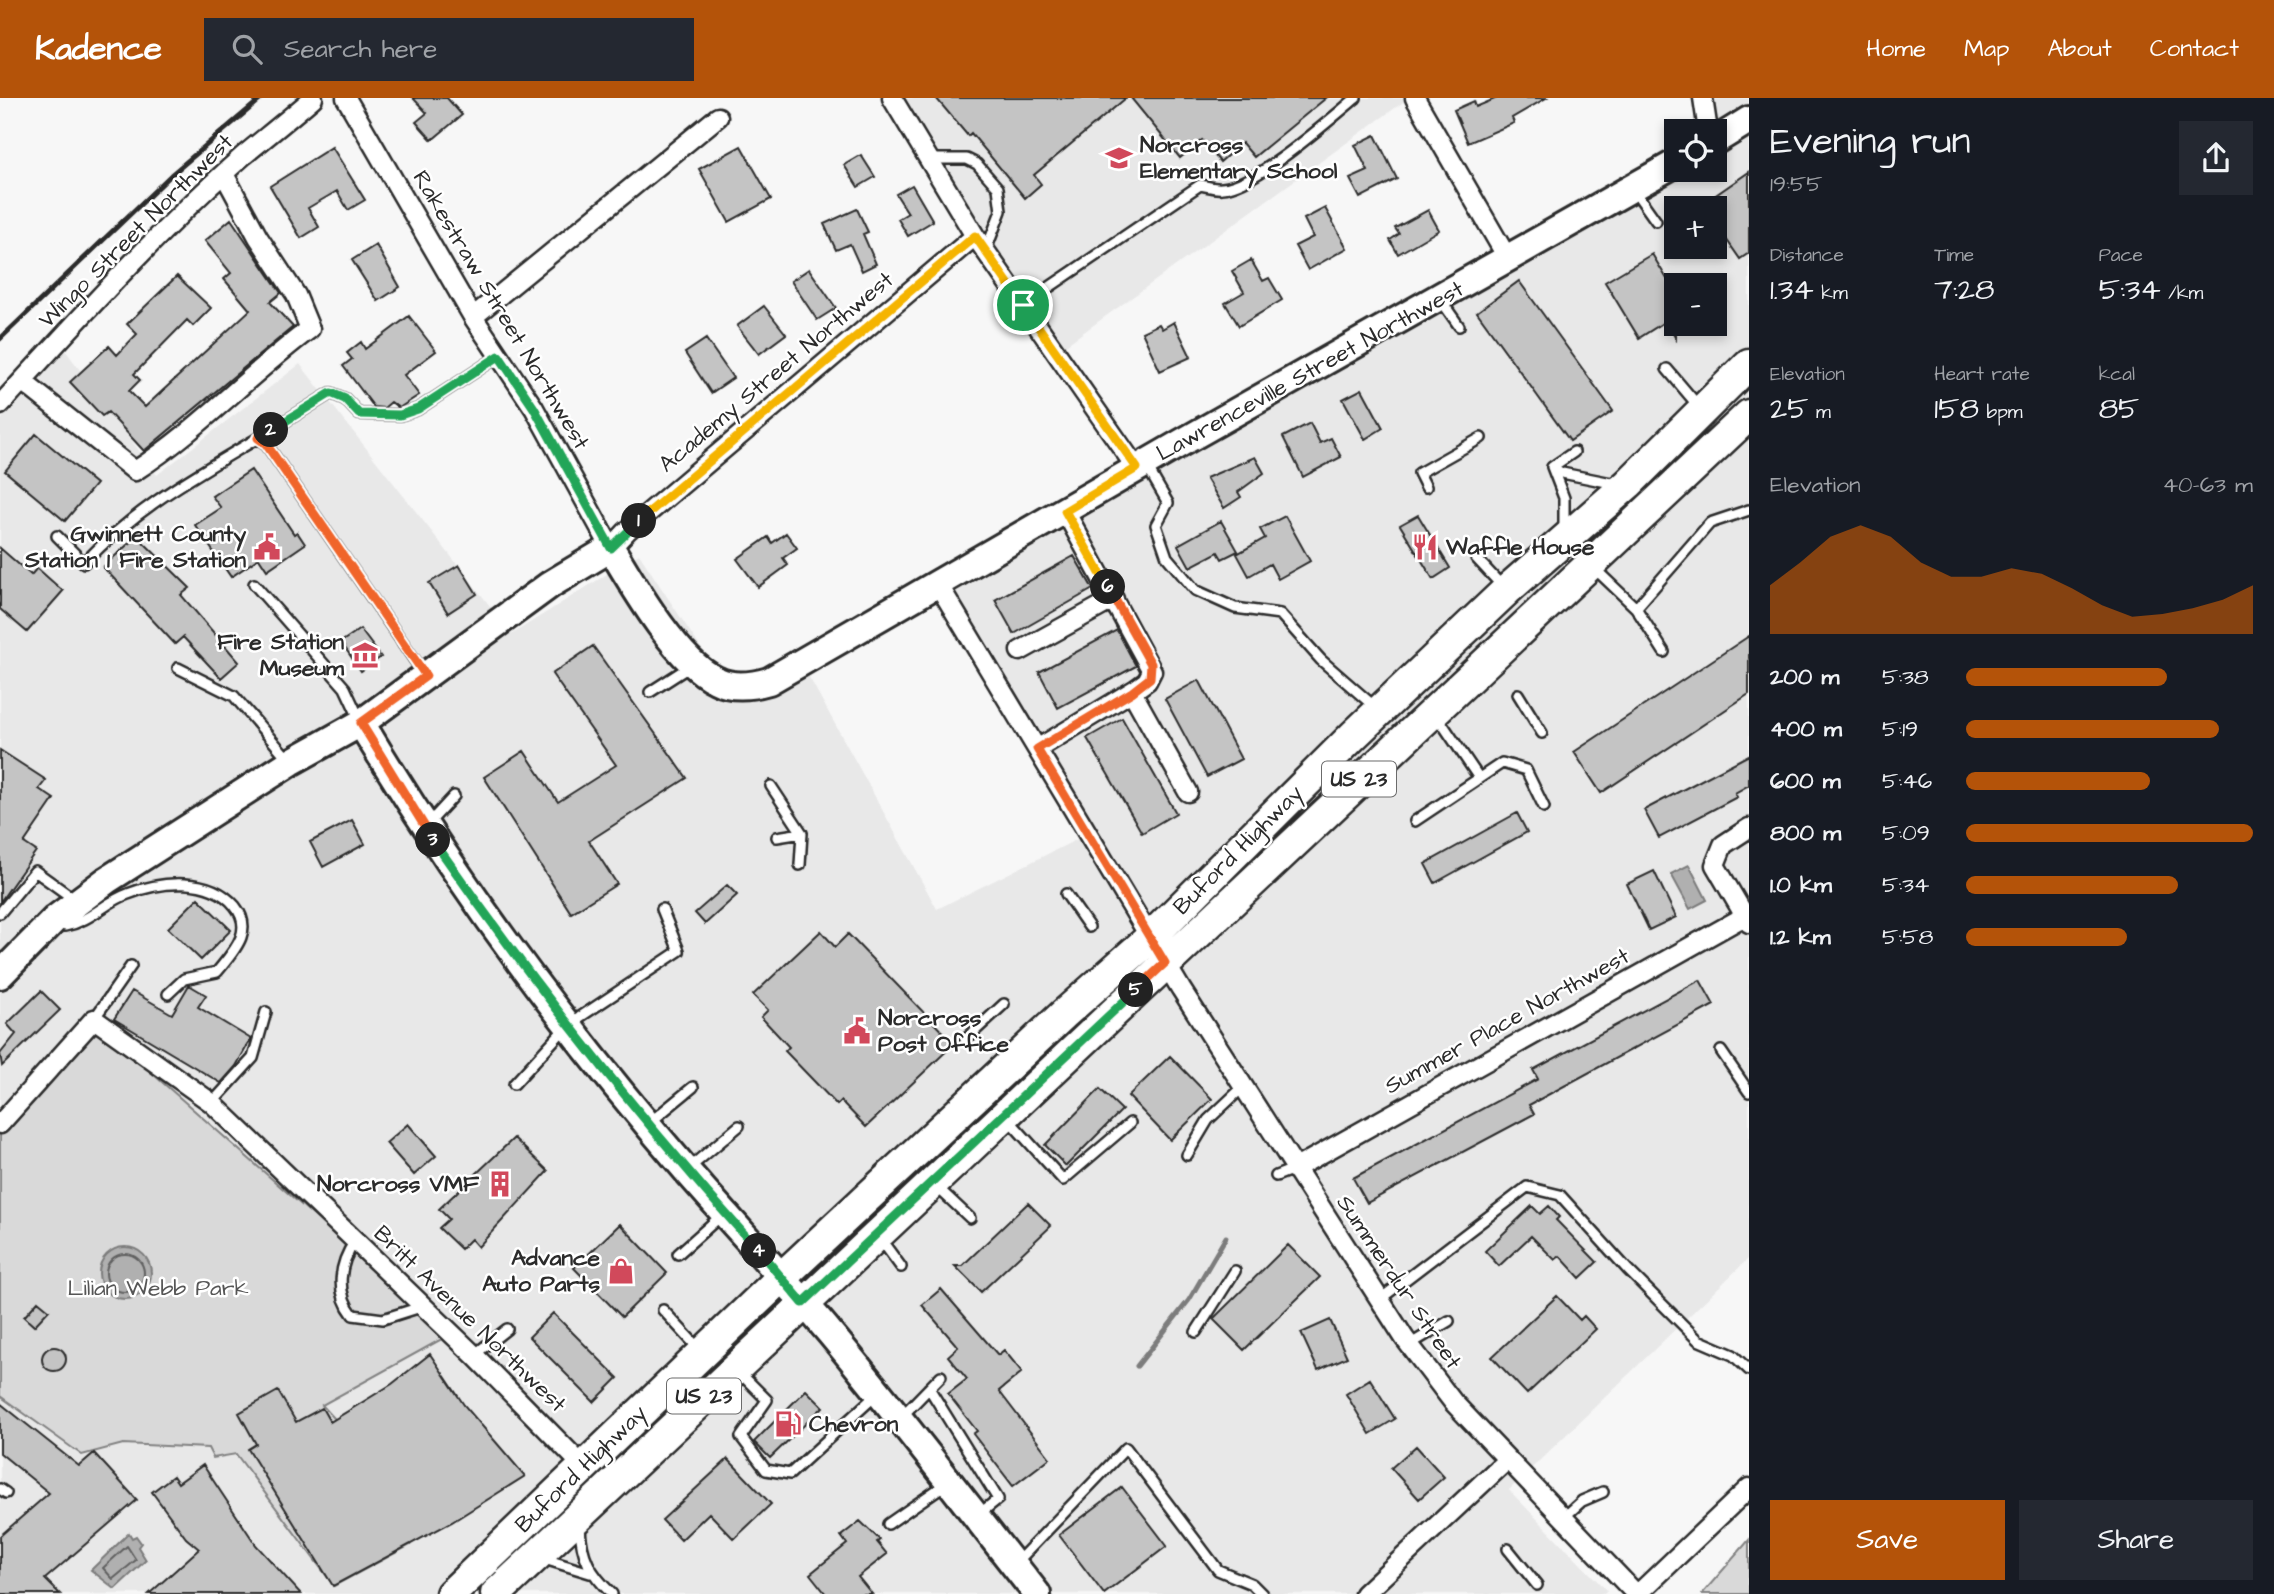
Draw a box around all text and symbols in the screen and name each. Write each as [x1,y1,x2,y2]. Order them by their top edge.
search box [204,18,694,81]
text: Kadence [35,26,162,72]
icon: search [228,30,266,68]
text: Search here [284,31,437,67]
text: Home [1866,32,1926,66]
text: Map [1964,32,2009,66]
text: About [2047,32,2112,66]
text: Contact [2150,32,2239,66]
text: Evening run [1770,116,1971,168]
map controls [1664,119,1727,336]
button: locate [1664,119,1727,182]
button: share [2179,121,2253,195]
street label: Wingo Street Northwest [32,126,242,336]
place label: Norcross Elementary School [1140,129,1338,189]
school or university icon: Norcross Elementary School [1104,143,1134,173]
street label: Rakestraw Street Northwest [405,164,598,456]
text: 19:55 [1770,168,1822,200]
button: + [1664,196,1727,259]
text: Distance [1770,242,1844,269]
text: Time [1934,242,1974,269]
text: Pace [2099,242,2143,269]
street label: Academy Street Northwest [652,264,902,481]
text: 1.34 [1770,269,1814,311]
text: 7:28 [1934,269,1994,311]
text: 5:34 [2099,269,2161,311]
street label: Lawrenceville Street Northwest [1151,273,1470,469]
button: − [1664,273,1727,336]
pin [993,275,1053,335]
text: km [1814,280,1848,307]
text: /km [2161,280,2203,307]
icon: arrive [1004,286,1042,324]
text: Elevation [1770,361,1845,388]
text: Heart rate [1934,361,2030,388]
text: kcal [2099,361,2135,388]
text: 25 [1770,388,1808,430]
text: 158 [1934,388,1979,430]
text: 85 [2099,388,2139,430]
text: m [1808,399,1831,426]
text: bpm [1979,399,2023,426]
pin: 2 [254,412,288,448]
text: 2 [265,416,276,443]
text: Elevation [1770,469,1861,501]
text: 40–63 m [2162,469,2253,501]
pin: 1 [622,504,656,538]
text: 1 [637,507,640,534]
place label: Gwinnett County Station 1 Fire Station [24,518,246,576]
place label: Waffle House [1445,531,1595,563]
public building icon: Gwinnett County Station 1 Fire Station [252,532,282,562]
restaurant icon: Waffle House [1410,532,1440,562]
pin: 6 [1090,570,1126,604]
text: 6 [1102,573,1113,600]
place label: Fire Station Museum [217,626,345,684]
museum icon: Fire Station Museum [350,640,380,670]
text: 200 m [1770,661,1839,693]
text: 5:38 [1882,661,1929,693]
text: 400 m [1770,713,1842,745]
text: 5:19 [1882,713,1918,745]
road number: US 23 [1322,762,1396,796]
text: 600 m [1770,765,1841,797]
text: 5:46 [1882,765,1932,797]
street label: Buford Highway [1166,778,1311,923]
text: 800 m [1770,817,1841,849]
text: 5:09 [1882,817,1930,849]
pin: 3 [416,822,450,858]
text: 3 [428,826,437,853]
text: 1.0 km [1770,869,1832,901]
text: 5:34 [1882,869,1929,901]
text: 1.2 km [1770,921,1831,953]
text: 5:58 [1882,921,1933,953]
street label: Summer Place Northwest [1379,940,1636,1102]
pin: 5 [1118,972,1154,1008]
text: 5 [1129,976,1142,1003]
place label: Norcross Post Office [878,1002,1009,1060]
public building icon: Norcross Post Office [842,1016,872,1046]
place label: Norcross VMF [317,1168,480,1200]
building icon: Norcross VMF [485,1169,515,1199]
street label: Summerdur Street [1329,1189,1470,1376]
street label: Britt Avenue Northwest [366,1218,574,1420]
pin: 4 [742,1234,776,1268]
text: 4 [752,1237,765,1264]
place label: Advance Auto Parts [482,1242,601,1300]
shop icon: Advance Auto Parts [606,1256,636,1286]
park label: Lilian Webb Park [67,1272,249,1304]
road number: US 23 [667,1378,741,1414]
street label: Buford Highway [508,1398,655,1541]
place label: Chevron [809,1408,899,1440]
fuel station icon: Chevron [773,1409,803,1439]
button: Save [1770,1500,2005,1580]
button: Share [2019,1500,2253,1580]

